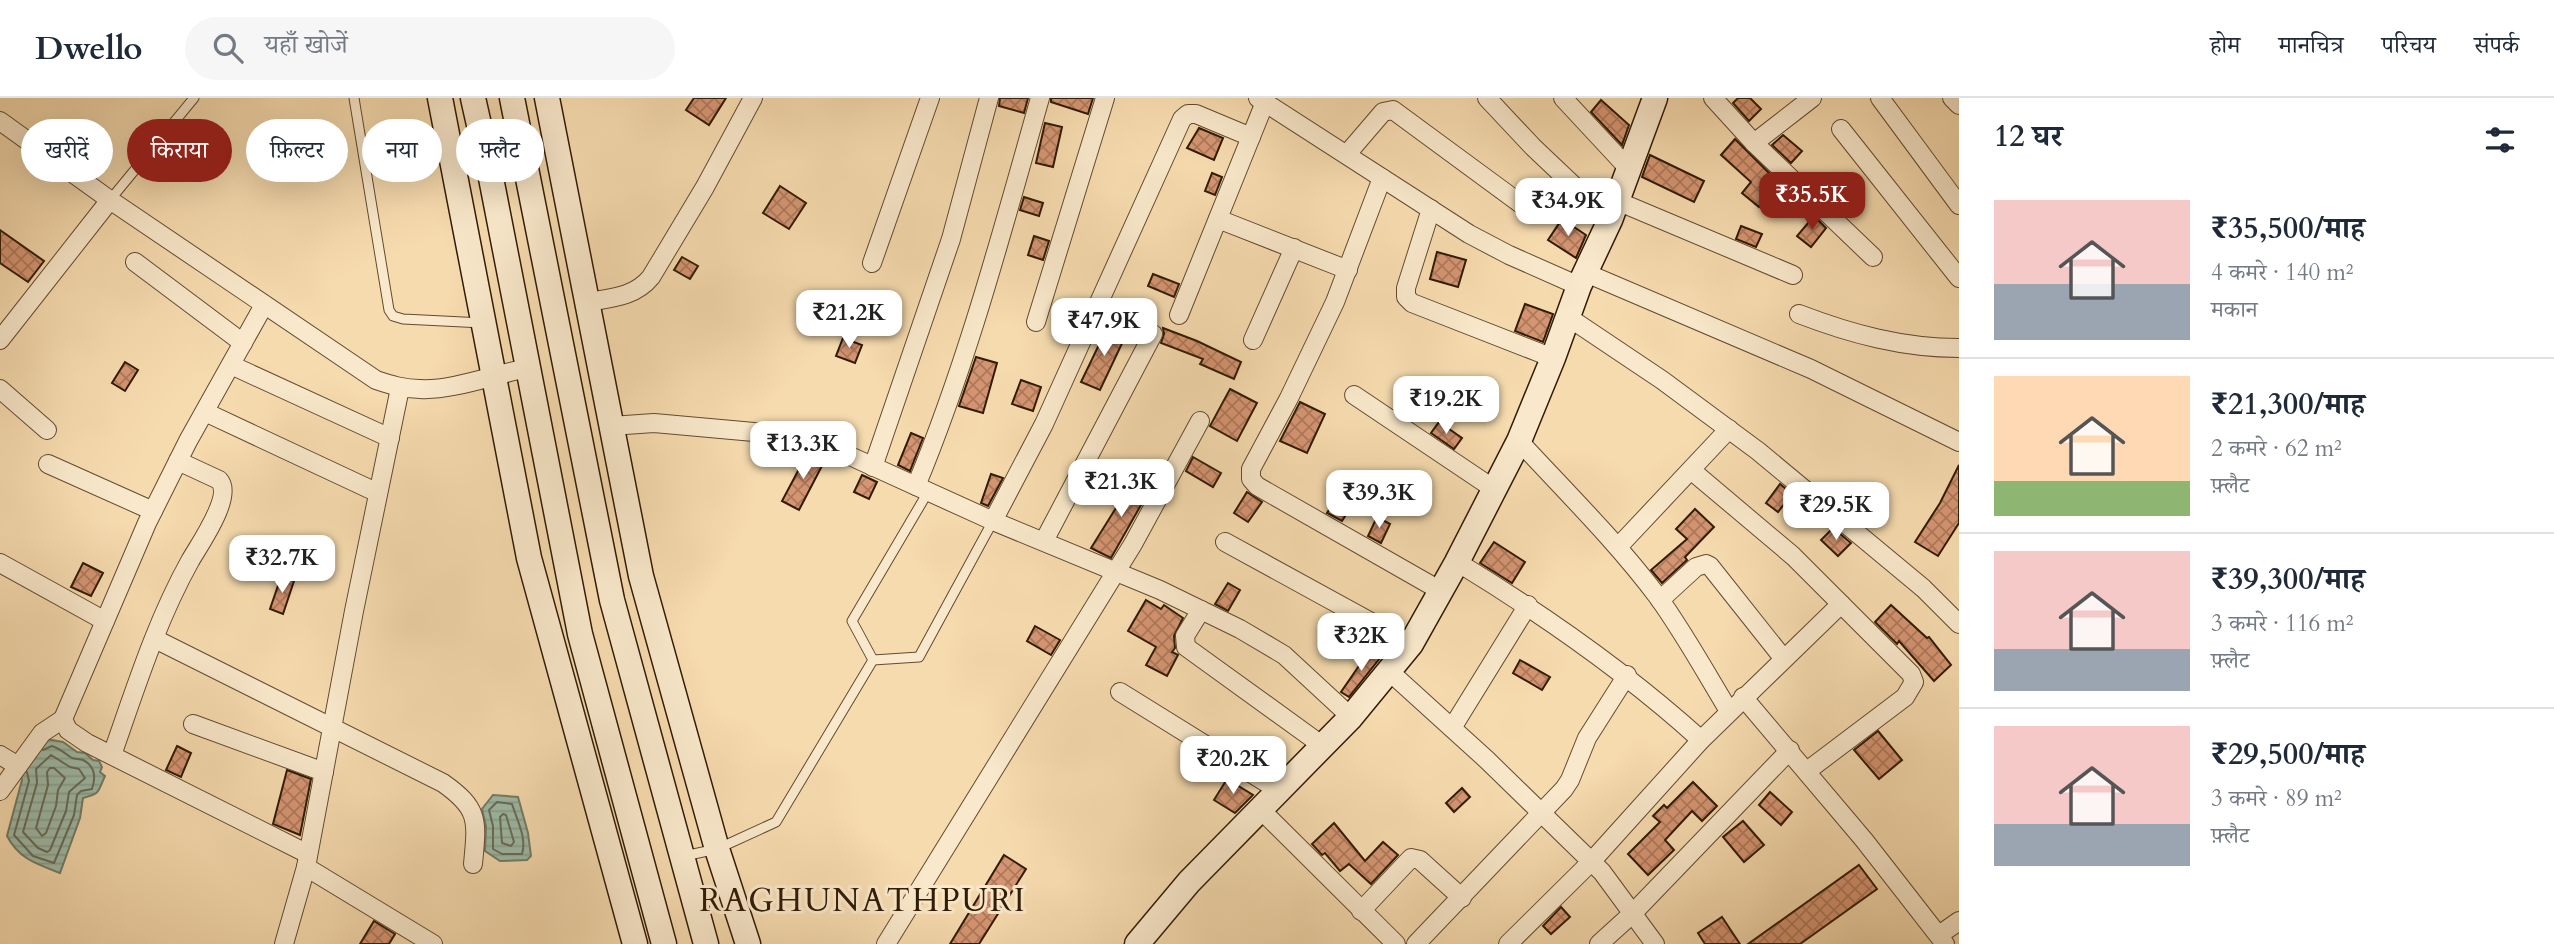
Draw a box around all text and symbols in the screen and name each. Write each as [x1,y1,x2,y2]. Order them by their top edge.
search box [185,17,675,80]
text: Dwello [35,26,143,71]
text: यहाँ खोजें [265,27,348,62]
icon: search [209,29,247,67]
text: होम [2210,29,2240,62]
text: मानचित्र [2278,29,2344,62]
text: परिचय [2382,29,2436,62]
text: संपर्क [2474,29,2519,62]
text: 12 घर [1994,116,2063,157]
chip: खरीदें [21,119,113,182]
chip: किराया [127,119,232,182]
chip: फ़िल्टर [246,119,348,182]
chip: नया [362,119,442,182]
chip: फ़्लैट [456,119,544,182]
icon: filters [2481,121,2519,159]
pin: ₹35.5K [1755,172,1869,232]
pin: ₹34.9K [1511,178,1625,238]
text: ₹35.5K [1775,179,1849,210]
text: ₹34.9K [1531,185,1605,216]
text: ₹35,500/माह [2211,208,2365,249]
icon: home [2050,228,2134,312]
text: 4 कमरे · 140 m² [2211,257,2354,288]
pin: ₹21.2K [792,290,906,350]
text: मकान [2211,294,2258,325]
text: ₹21.2K [812,297,886,328]
pin: ₹47.9K [1047,299,1161,358]
text: ₹47.9K [1067,305,1141,336]
pin: ₹19.2K [1389,376,1503,436]
text: ₹19.2K [1409,383,1483,414]
text: ₹21,300/माह [2211,384,2365,425]
icon: home [2050,404,2134,488]
pin: ₹13.3K [746,422,860,481]
text: ₹13.3K [766,428,840,459]
text: 2 कमरे · 62 m² [2211,433,2342,464]
pin: ₹21.3K [1064,460,1178,519]
text: ₹21.3K [1084,466,1158,497]
pin: ₹39.3K [1322,470,1436,530]
text: फ़्लैट [2211,470,2249,501]
text: ₹39.3K [1342,477,1416,508]
pin: ₹29.5K [1779,482,1893,542]
text: ₹29.5K [1799,489,1873,520]
pin: ₹32.7K [225,536,339,595]
text: ₹32.7K [245,542,319,573]
text: ₹39,300/माह [2211,559,2365,600]
icon: home [2050,579,2134,663]
text: 3 कमरे · 116 m² [2211,608,2354,639]
pin: ₹32K [1320,614,1402,673]
text: ₹32K [1333,620,1389,651]
text: फ़्लैट [2211,645,2249,676]
text: ₹29,500/माह [2211,734,2365,775]
pin: ₹20.2K [1176,736,1290,796]
text: ₹20.2K [1196,743,1270,774]
icon: home [2050,754,2134,838]
text: 3 कमरे · 89 m² [2211,783,2342,814]
text: फ़्लैट [2211,820,2249,851]
district label: RAGHUNATHPURI [699,879,1027,923]

